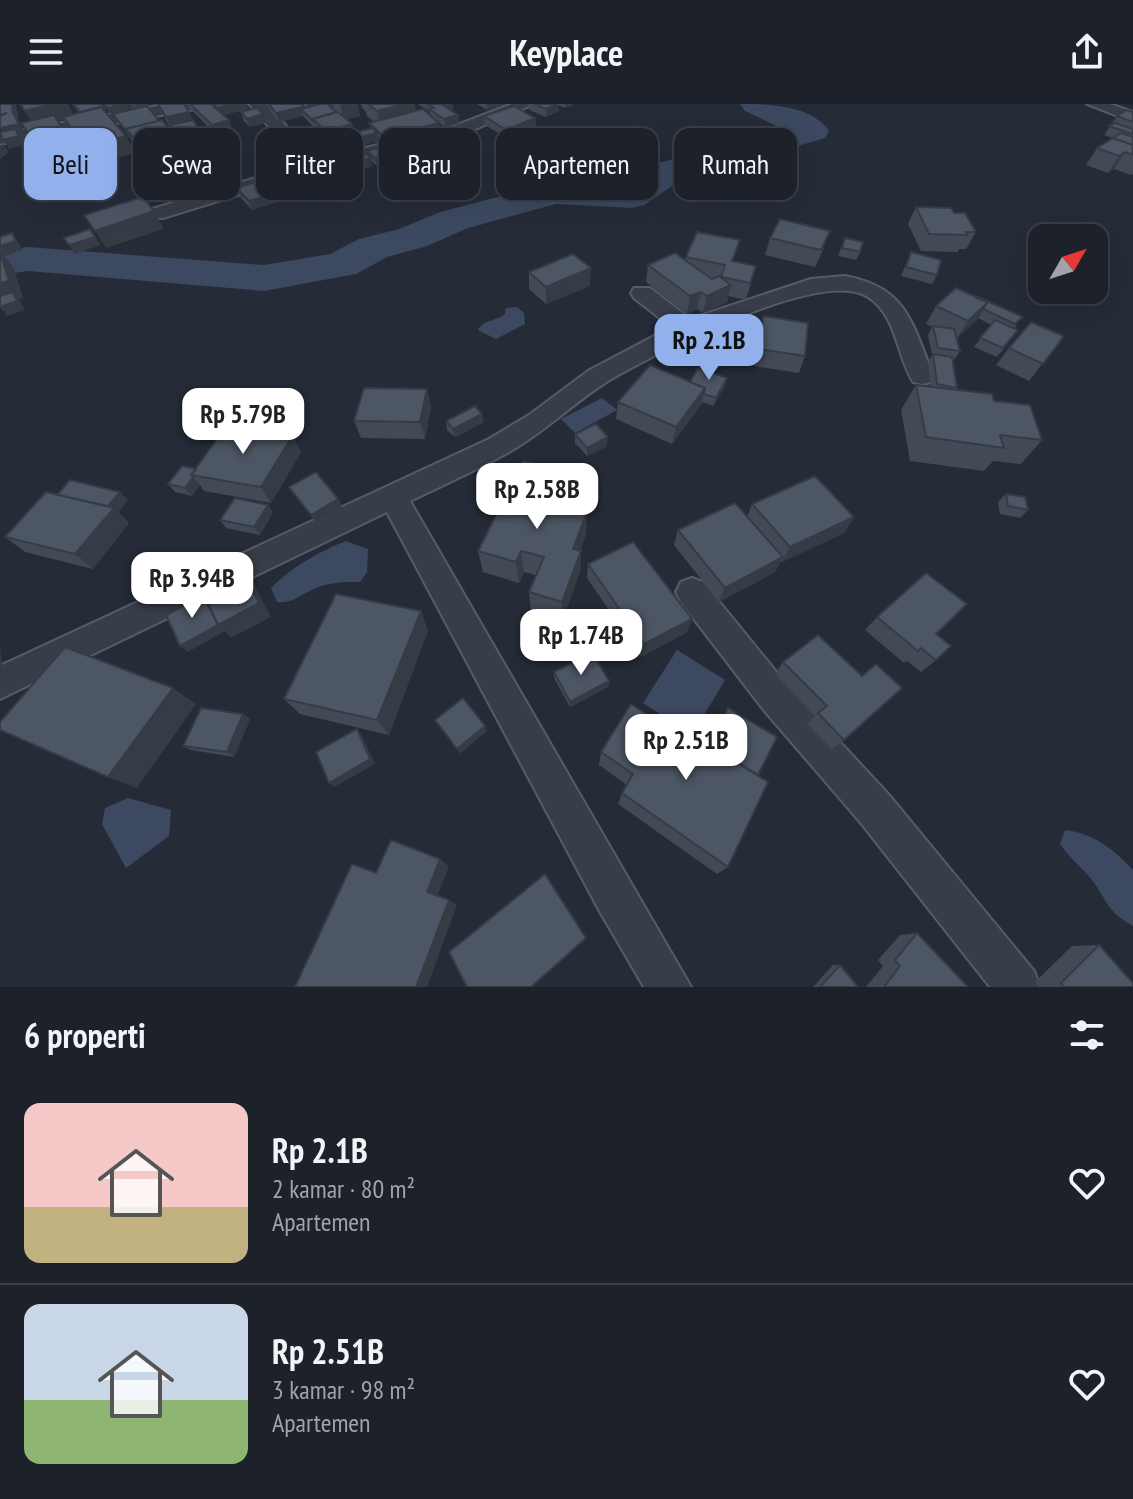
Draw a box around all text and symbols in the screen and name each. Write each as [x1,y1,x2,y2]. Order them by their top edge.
text: Keyplace [510,29,623,76]
icon: menu [24,30,68,74]
icon: share [1065,30,1109,74]
chip: Beli [24,128,117,200]
chip: Sewa [133,128,240,200]
chip: Filter [256,128,363,200]
chip: Baru [379,128,480,200]
chip: Apartemen [496,128,658,200]
chip: Rumah [674,128,797,200]
north arrow [1028,224,1108,304]
map controls [1028,224,1108,304]
pin: Rp 2.1B [635,314,783,382]
text: Rp 2.1B [672,323,746,356]
pin: Rp 5.79B [160,388,326,456]
text: Rp 5.79B [200,397,286,430]
pin: Rp 2.58B [454,463,620,531]
text: Rp 2.58B [494,472,580,505]
pin: Rp 3.94B [109,552,275,620]
text: Rp 3.94B [149,561,235,594]
pin: Rp 1.74B [498,609,664,677]
text: Rp 1.74B [538,618,624,651]
pin: Rp 2.51B [603,714,769,782]
text: Rp 2.51B [643,723,729,756]
text: 6 properti [24,1013,146,1057]
icon: filters [1065,1013,1109,1057]
text: Rp 2.1B [272,1128,368,1172]
icon: home [88,1135,184,1231]
icon: heart [1065,1161,1109,1205]
text: 2 kamar · 80 m² [272,1172,415,1205]
text: Apartemen [272,1205,371,1238]
text: Rp 2.51B [272,1329,384,1373]
icon: home [88,1336,184,1432]
icon: heart [1065,1362,1109,1406]
text: 3 kamar · 98 m² [272,1373,415,1406]
text: Apartemen [272,1406,371,1439]

